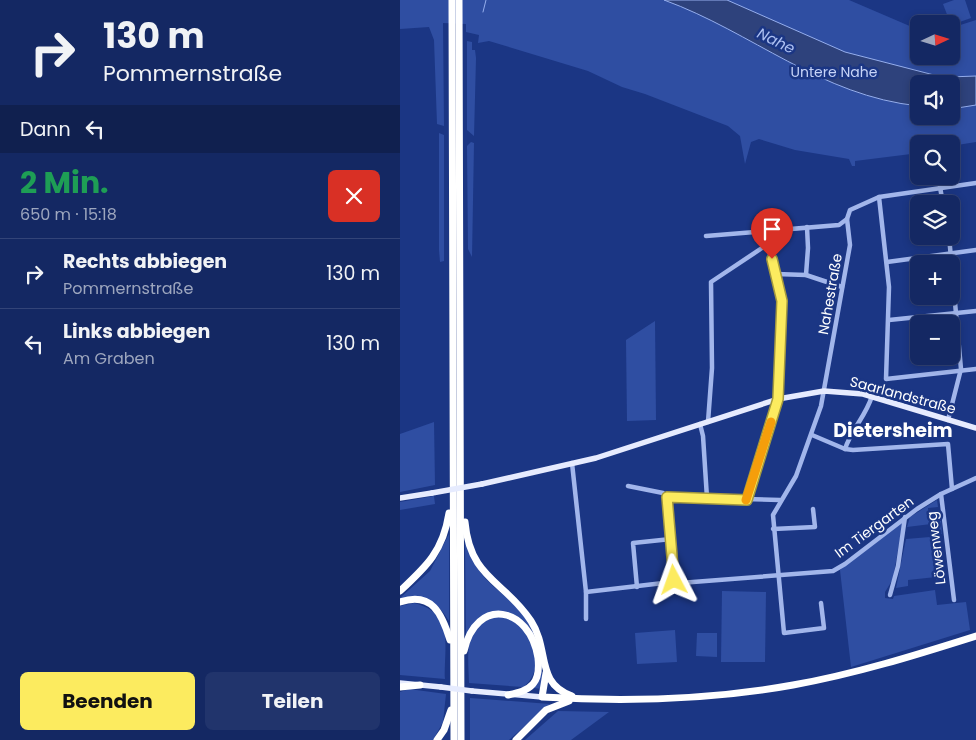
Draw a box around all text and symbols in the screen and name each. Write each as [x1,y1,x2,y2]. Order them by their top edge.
text: 130 m [103,11,205,60]
north arrow [910,15,960,65]
map controls [910,15,960,365]
icon: right [20,20,85,85]
water label: Nahe [754,22,799,59]
text: Pommernstraße [103,58,282,89]
park label: Untere Nahe [791,62,878,82]
button: sound [910,75,960,125]
icon: left [81,115,109,143]
text: Dann [20,116,71,143]
button: search [910,135,960,185]
text: 2 Min. [20,161,109,204]
button: close [328,170,380,222]
button: layers [910,195,960,245]
text: 650 m · 15:18 [20,203,117,226]
pin [751,208,793,259]
icon: arrive [758,215,786,243]
text: Rechts abbiegen [63,248,227,275]
street label: Nahestraße [813,251,847,336]
button: + [910,255,960,305]
icon: right [20,260,48,288]
text: 130 m [326,260,380,287]
text: Pommernstraße [63,277,193,300]
button: − [910,315,960,365]
text: Links abbiegen [63,318,210,345]
icon: left [20,330,48,358]
text: 130 m [326,330,380,357]
text: Am Graben [63,347,155,370]
street label: Saarlandstraße [848,371,959,419]
district label: Dietersheim [833,417,953,444]
street label: Im Tiergarten [830,491,918,563]
street label: Löwenweg [922,510,950,586]
position arrow [647,553,699,605]
button: Beenden [20,672,195,730]
button: Teilen [205,672,380,730]

